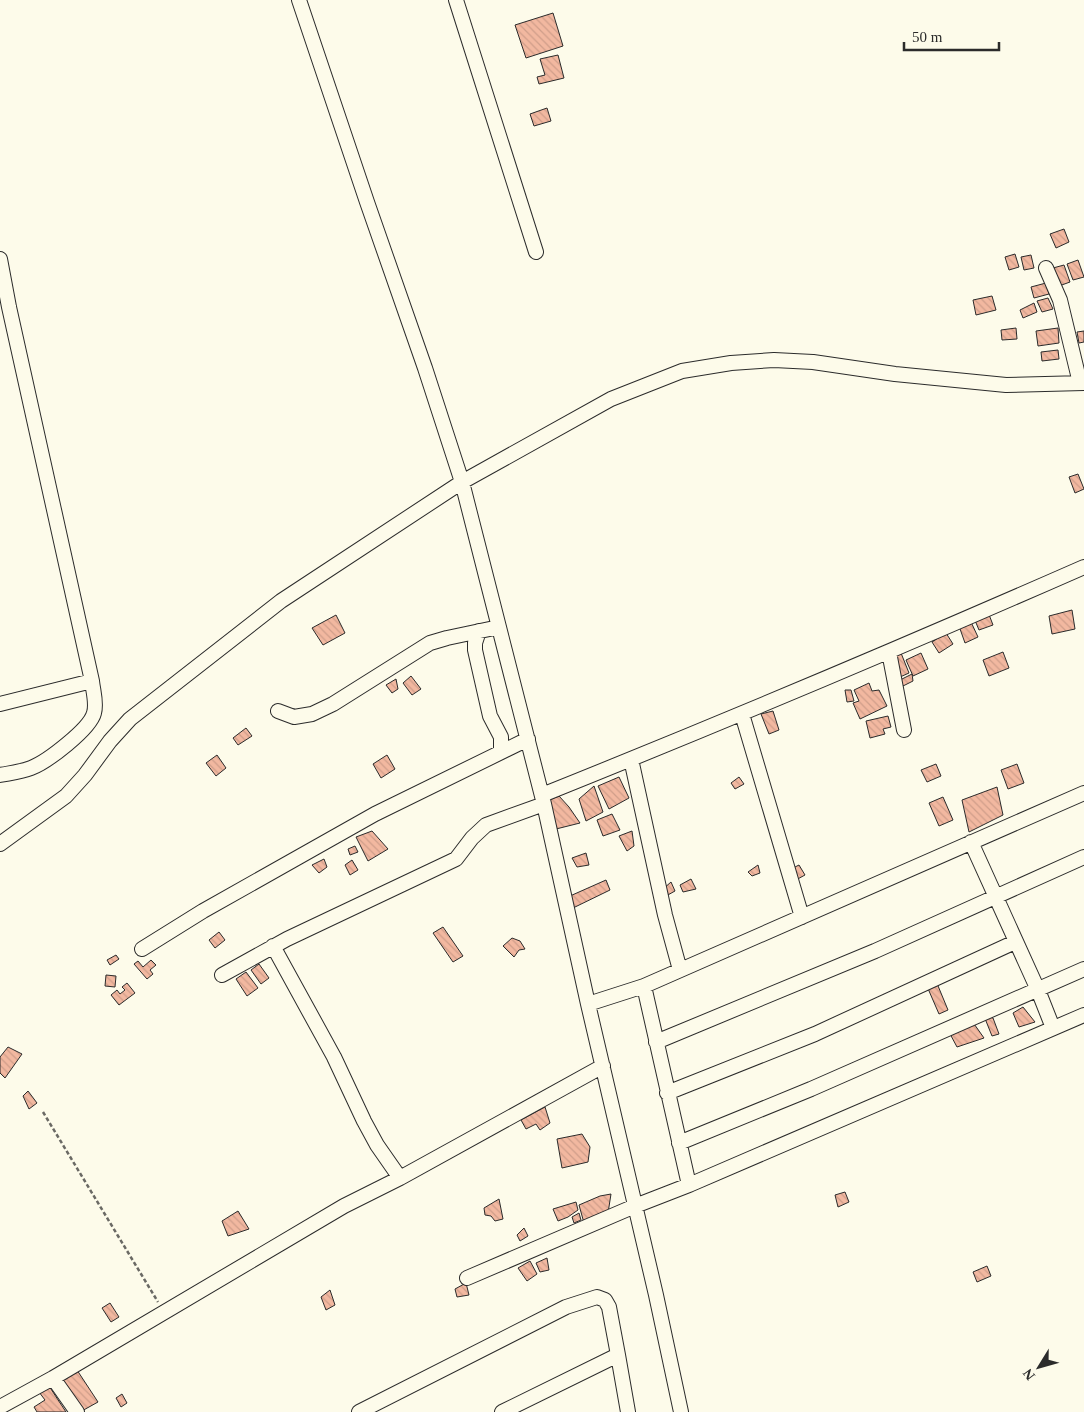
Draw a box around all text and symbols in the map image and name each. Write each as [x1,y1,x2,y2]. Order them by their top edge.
scale bar [904,20,999,52]
text: 50 m [912,29,943,45]
north arrow [1014,1342,1064,1392]
text: N [1020,1366,1038,1383]

